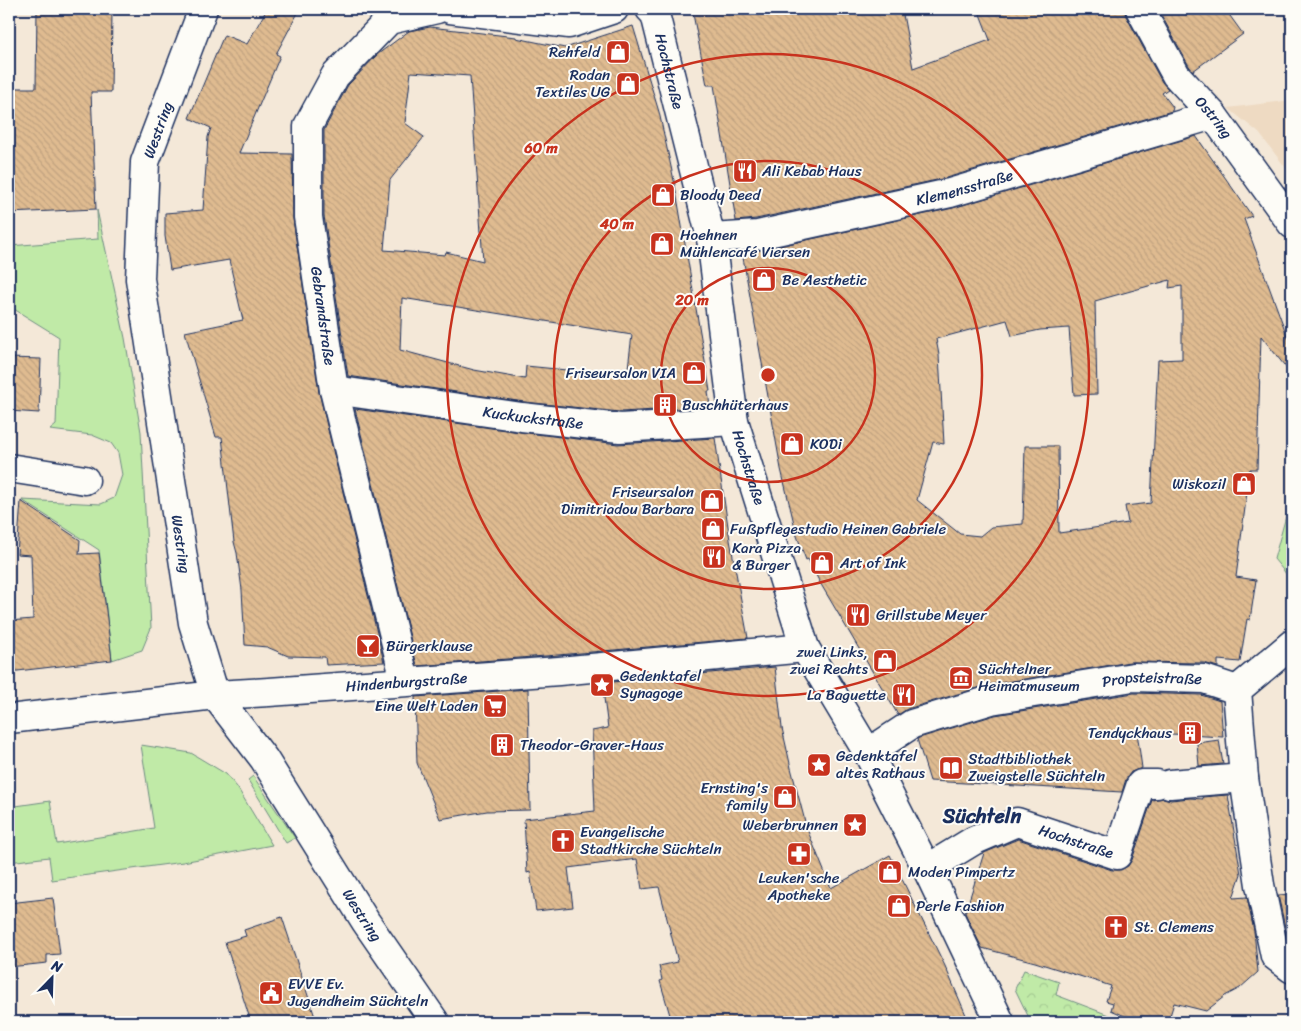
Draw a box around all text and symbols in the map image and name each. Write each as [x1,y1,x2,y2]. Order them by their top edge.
street label: Hochstraße [647,30,691,112]
place label: Rehfeld [549,39,601,65]
shop icon: Rehfeld [605,39,631,65]
place label: Rodan Textiles UG [535,62,611,105]
shop icon: Rodan Textiles UG [615,71,641,97]
street label: Ostring [1188,90,1240,145]
street label: Westring [136,98,180,162]
text: 60 m [523,135,558,161]
restaurant icon: Ali Kebab Haus [732,158,758,184]
place label: Ali Kebab Haus [761,158,862,184]
street label: Klemensstraße [913,162,1017,213]
shop icon: Bloody Deed [650,182,676,208]
place label: Bloody Deed [680,182,761,208]
text: 40 m [599,211,635,237]
place label: Hoehnen Mühlencafé Viersen [680,222,810,265]
shop icon: Hoehnen Mühlencafé Viersen [649,231,675,257]
street label: Gebrandstraße [303,265,343,367]
shop icon: Be Aesthetic [751,267,777,293]
place label: Be Aesthetic [782,267,867,293]
text: 20 m [674,287,709,313]
place label: Friseursalon VIA [566,360,676,386]
shop icon: Friseursalon VIA [681,360,707,386]
centre of rings [759,366,777,384]
building icon: Buschhüterhaus [652,392,678,418]
place label: Buschhüterhaus [682,392,788,418]
street label: Kuckuckstraße [481,399,585,437]
street label: Hochstraße [725,426,772,508]
shop icon: KODi [779,431,805,457]
place label: KODi [810,431,843,457]
place label: Wiskozil [1172,471,1227,497]
shop icon: Wiskozil [1231,471,1257,497]
place label: Friseursalon Dimitriadou Barbara [561,479,694,522]
shop icon: Friseursalon Dimitriadou Barbara [699,488,725,514]
street label: Westring [164,513,198,576]
shop icon: Fußpflegestudio Heinen Gabriele [700,516,726,542]
place label: Fußpflegestudio Heinen Gabriele [730,516,947,542]
place label: Kara Pizza & Burger [732,535,801,578]
restaurant icon: Kara Pizza & Burger [701,544,727,570]
shop icon: Art of Ink [809,550,835,576]
place label: Art of Ink [839,550,907,576]
restaurant icon: Grillstube Meyer [845,602,871,628]
place label: Grillstube Meyer [876,602,987,628]
bar icon: Bürgerklause [355,633,381,659]
place label: Bürgerklause [386,633,473,659]
place label: zwei Links, zwei Rechts [789,639,869,682]
shop icon: zwei Links, zwei Rechts [872,648,898,674]
place label: Süchtelner Heimatmuseum [978,656,1080,699]
place label: Gedenktafel Synagoge [620,663,702,706]
street label: Propsteistraße [1100,664,1203,695]
street label: Hindenburgstraße [345,665,469,699]
museum icon: Süchtelner Heimatmuseum [948,665,974,691]
place icon: Gedenktafel Synagoge [589,672,615,698]
place label: La Baguette [807,682,886,708]
restaurant icon: La Baguette [891,682,917,708]
place label: Eine Welt Laden [375,693,478,719]
supermarket icon: Eine Welt Laden [482,693,508,719]
place label: Tendyckhaus [1088,720,1172,746]
building icon: Tendyckhaus [1177,720,1203,746]
building icon: Theodor-Graver-Haus [489,732,515,758]
place label: Theodor-Graver-Haus [520,732,664,758]
place label: Gedenktafel altes Rathaus [836,743,926,786]
place label: Stadtbibliothek Zweigstelle Süchteln [968,746,1105,789]
place icon: Gedenktafel altes Rathaus [806,752,832,778]
library icon: Stadtbibliothek Zweigstelle Süchteln [938,755,964,781]
place label: Ernsting's family [700,775,768,818]
shop icon: Ernsting's family [772,784,798,810]
district label: Süchteln [942,799,1021,834]
place label: Weberbrunnen [742,812,838,838]
place icon: Weberbrunnen [842,812,868,838]
street label: Hochstraße [1035,817,1117,866]
place label: Evangelische Stadtkirche Süchteln [580,819,722,862]
church icon: Evangelische Stadtkirche Süchteln [550,828,576,854]
pharmacy icon: Leuken'sche Apotheke [786,841,812,867]
shop icon: Moden Pimpertz [877,859,903,885]
place label: Moden Pimpertz [908,859,1016,885]
place label: Leuken'sche Apotheke [759,865,840,908]
street label: Westring [335,883,389,947]
shop icon: Perle Fashion [886,893,912,919]
place label: Perle Fashion [916,893,1004,919]
church icon: St. Clemens [1103,914,1129,940]
place label: St. Clemens [1134,914,1214,940]
text: N [47,953,67,980]
north arrow [28,954,78,1004]
place label: EVVE Ev. Jugendheim Süchteln [287,971,428,1014]
public building icon: EVVE Ev. Jugendheim Süchteln [258,980,284,1006]

